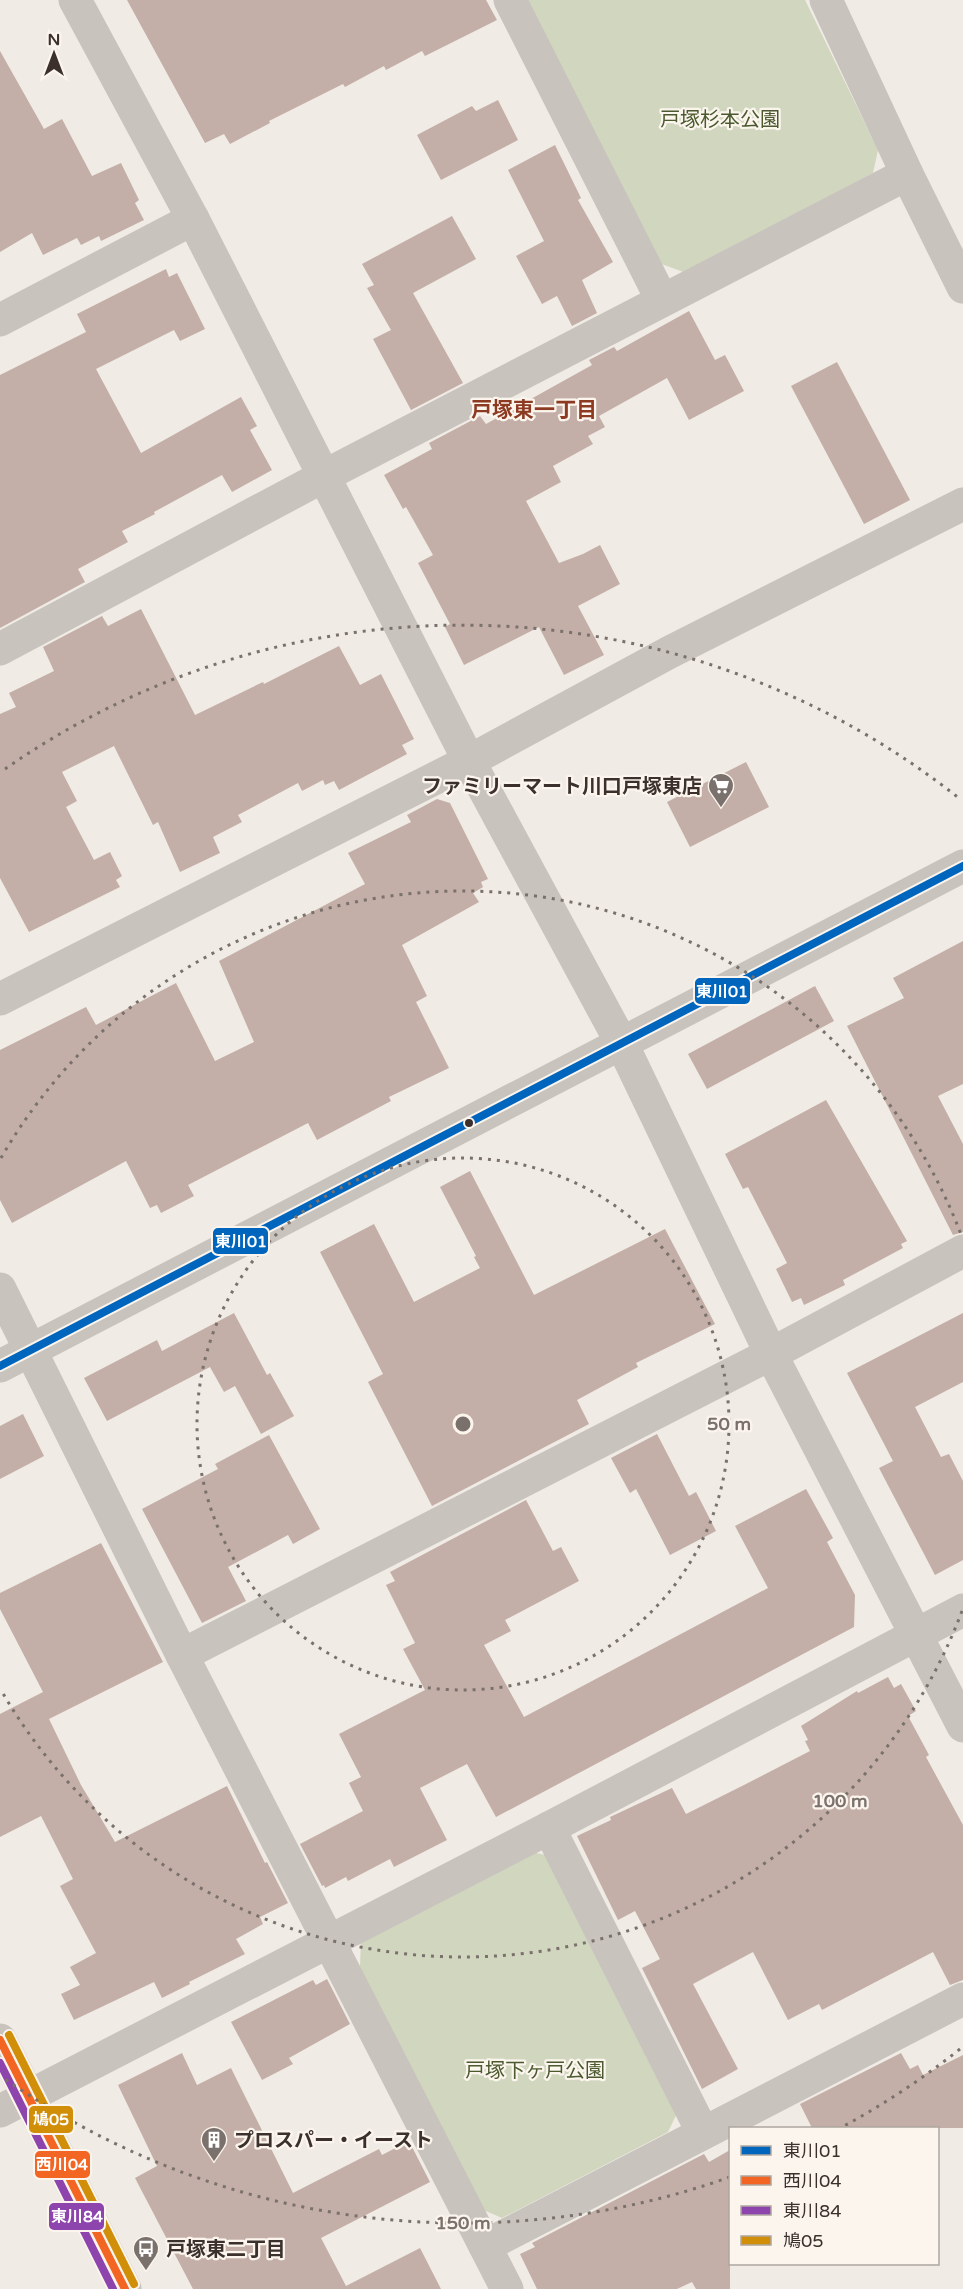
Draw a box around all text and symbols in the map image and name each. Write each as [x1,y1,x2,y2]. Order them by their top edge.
north arrow [24,24,84,84]
text: N [48,30,60,50]
park label: 戸塚杉本公園 [660,108,780,132]
district label: 戸塚東一丁目 [471,398,597,423]
supermarket icon: ファミリーマート川口戸塚東店 [706,771,736,809]
place label: ファミリーマート川口戸塚東店 [422,775,702,799]
line badge: 東川01 [694,977,751,1005]
text: 東川01 [696,982,748,1002]
unlabelled marker [463,1117,475,1129]
line badge: 東川01 [212,1227,269,1255]
text: 東川01 [215,1232,267,1252]
text: 50 m [707,1413,751,1435]
centre of rings [453,1414,473,1434]
text: 100 m [812,1790,868,1812]
park label: 戸塚下ヶ戸公園 [465,2059,605,2083]
line badge: 鳩05 [28,2105,74,2134]
text: 鳩05 [33,2110,69,2130]
building icon: プロスパー・イースト [199,2125,229,2163]
legend [729,2127,939,2265]
place label: プロスパー・イースト [234,2129,433,2153]
text: 東川01 [783,2140,842,2162]
line badge: 西川04 [34,2150,91,2179]
text: 西川04 [36,2155,88,2175]
text: 西川04 [783,2170,842,2192]
text: 東川84 [783,2200,842,2222]
line badge: 東川84 [48,2202,105,2231]
text: 東川84 [51,2207,103,2227]
text: 150 m [435,2212,491,2234]
text: 鳩05 [783,2230,824,2252]
bus stop icon: 戸塚東二丁目 [131,2234,161,2272]
place label: 戸塚東二丁目 [166,2238,286,2262]

